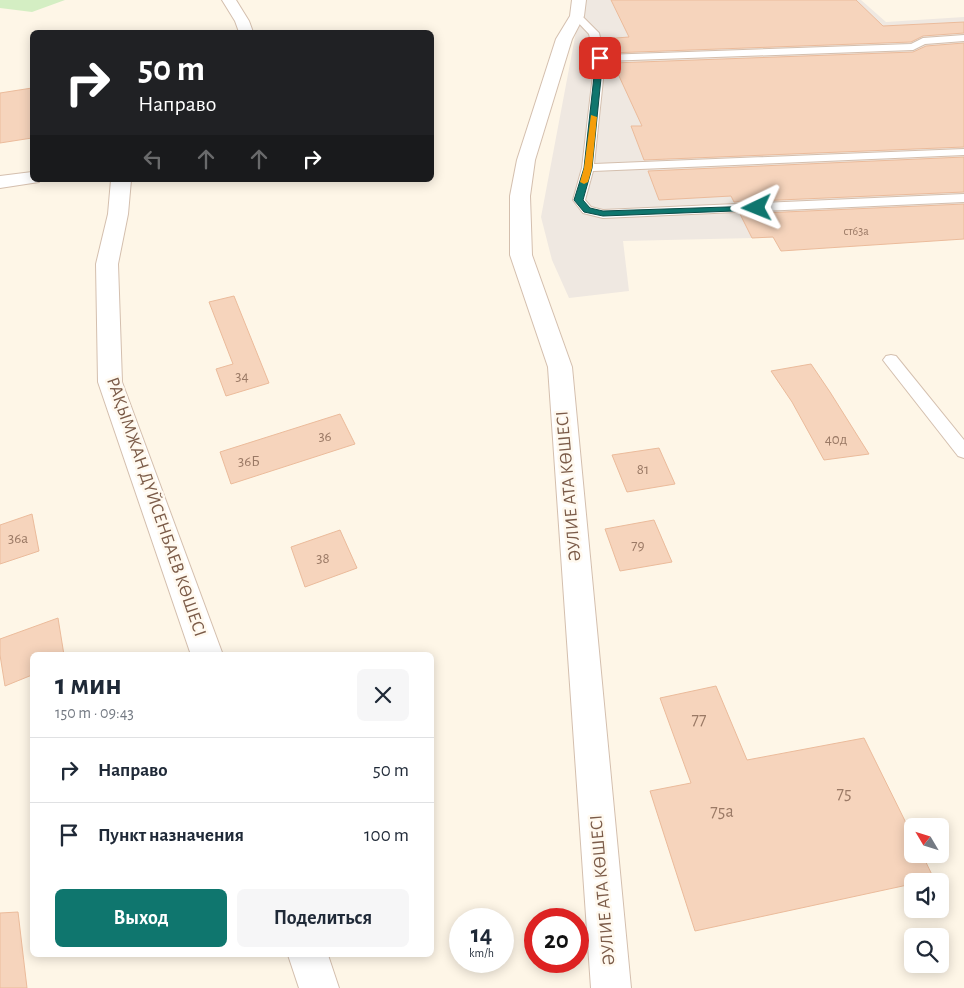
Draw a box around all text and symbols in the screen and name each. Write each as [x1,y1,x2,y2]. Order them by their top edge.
pin [579,37,621,79]
icon: arrive [586,44,614,72]
icon: right [55,50,120,115]
text: 50 m [138,52,205,87]
text: Направо [138,93,216,115]
icon: left [139,145,167,173]
icon: ahead [192,145,220,173]
icon: ahead [245,145,273,173]
icon: right [298,145,326,173]
position arrow [730,181,782,233]
house number: ст63а [843,225,869,237]
house number: 34 [235,369,249,384]
street label: РАҚЫМЖАН ДҮЙСЕНБАЕВ КӨШЕСІ [103,374,211,639]
street label: ӘУЛИЕ АТА КӨШЕСІ [553,410,585,562]
house number: 36 [318,429,332,444]
house number: 40д [825,432,847,447]
house number: 36Б [238,454,260,469]
house number: 81 [637,462,649,477]
house number: 36а [8,531,28,546]
house number: 79 [631,538,645,553]
house number: 38 [316,551,330,566]
button: close [357,669,409,721]
text: 1 мин [55,670,122,700]
text: 150 m · 09:43 [55,705,134,721]
house number: 77 [691,711,707,729]
icon: right [55,756,83,784]
text: Направо [98,761,168,780]
text: 50 m [373,761,409,780]
house number: 75 [836,785,852,803]
house number: 75а [710,803,734,821]
street label: ӘУЛИЕ АТА КӨШЕСІ [587,814,619,966]
north arrow [904,818,949,862]
map controls [904,818,949,973]
icon: arrive [55,821,83,849]
text: Пункт назначения [98,826,244,845]
text: 100 m [364,826,409,845]
button: sound [904,873,949,918]
button: Выход [55,889,227,947]
button: Поделиться [237,889,409,947]
speed limit sign: 20 [524,908,589,973]
text: 14 [471,922,492,947]
button: search [904,928,949,973]
text: km/h [469,947,494,959]

